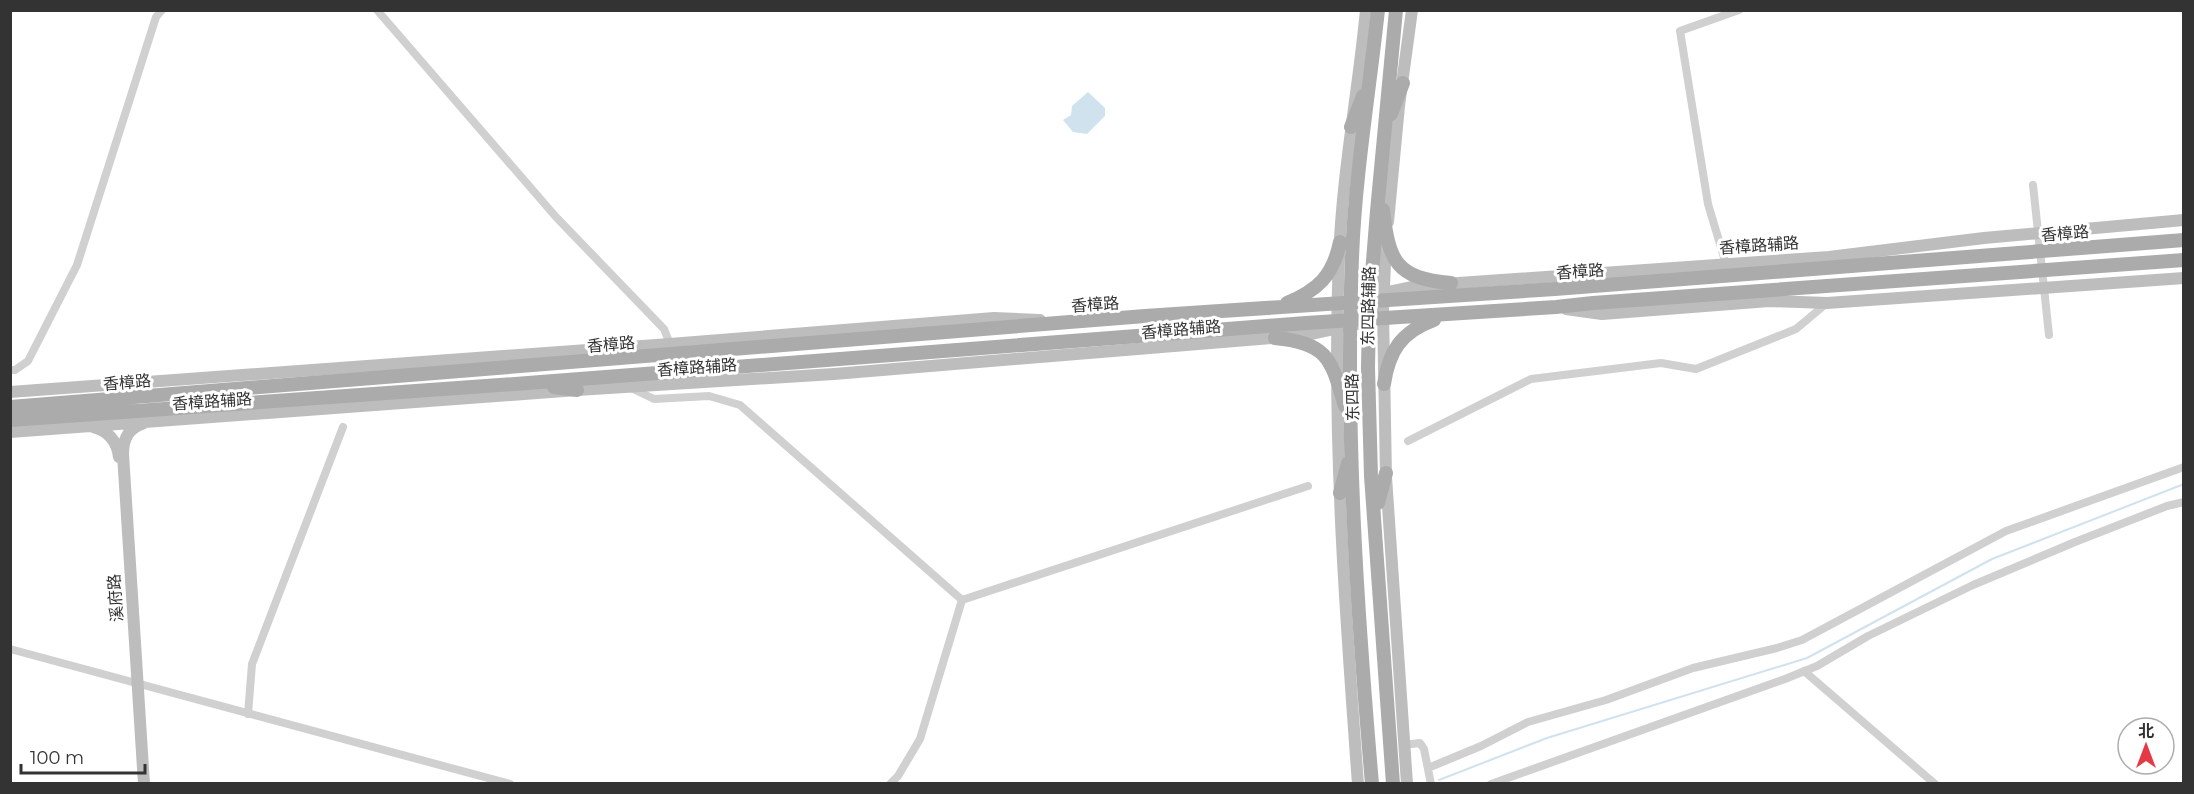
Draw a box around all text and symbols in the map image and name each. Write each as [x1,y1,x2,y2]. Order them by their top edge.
street label: 香樟路 [2040,222,2090,245]
street label: 香樟路辅路 [1718,233,1800,258]
street label: 香樟路 [1555,260,1605,283]
street label: 东四路辅路 [1358,266,1379,346]
street label: 香樟路 [1070,293,1120,316]
street label: 香樟路辅路 [1140,317,1222,342]
street label: 香樟路 [586,333,636,356]
street label: 香樟路辅路 [656,355,738,380]
street label: 香樟路 [102,371,152,394]
street label: 东四路 [1343,373,1362,421]
street label: 香樟路辅路 [171,389,253,414]
street label: 溪府路 [104,573,127,623]
north arrow [2116,716,2176,776]
text: 北 [2138,722,2154,741]
scale bar [21,737,146,775]
text: 100 m [30,747,84,769]

